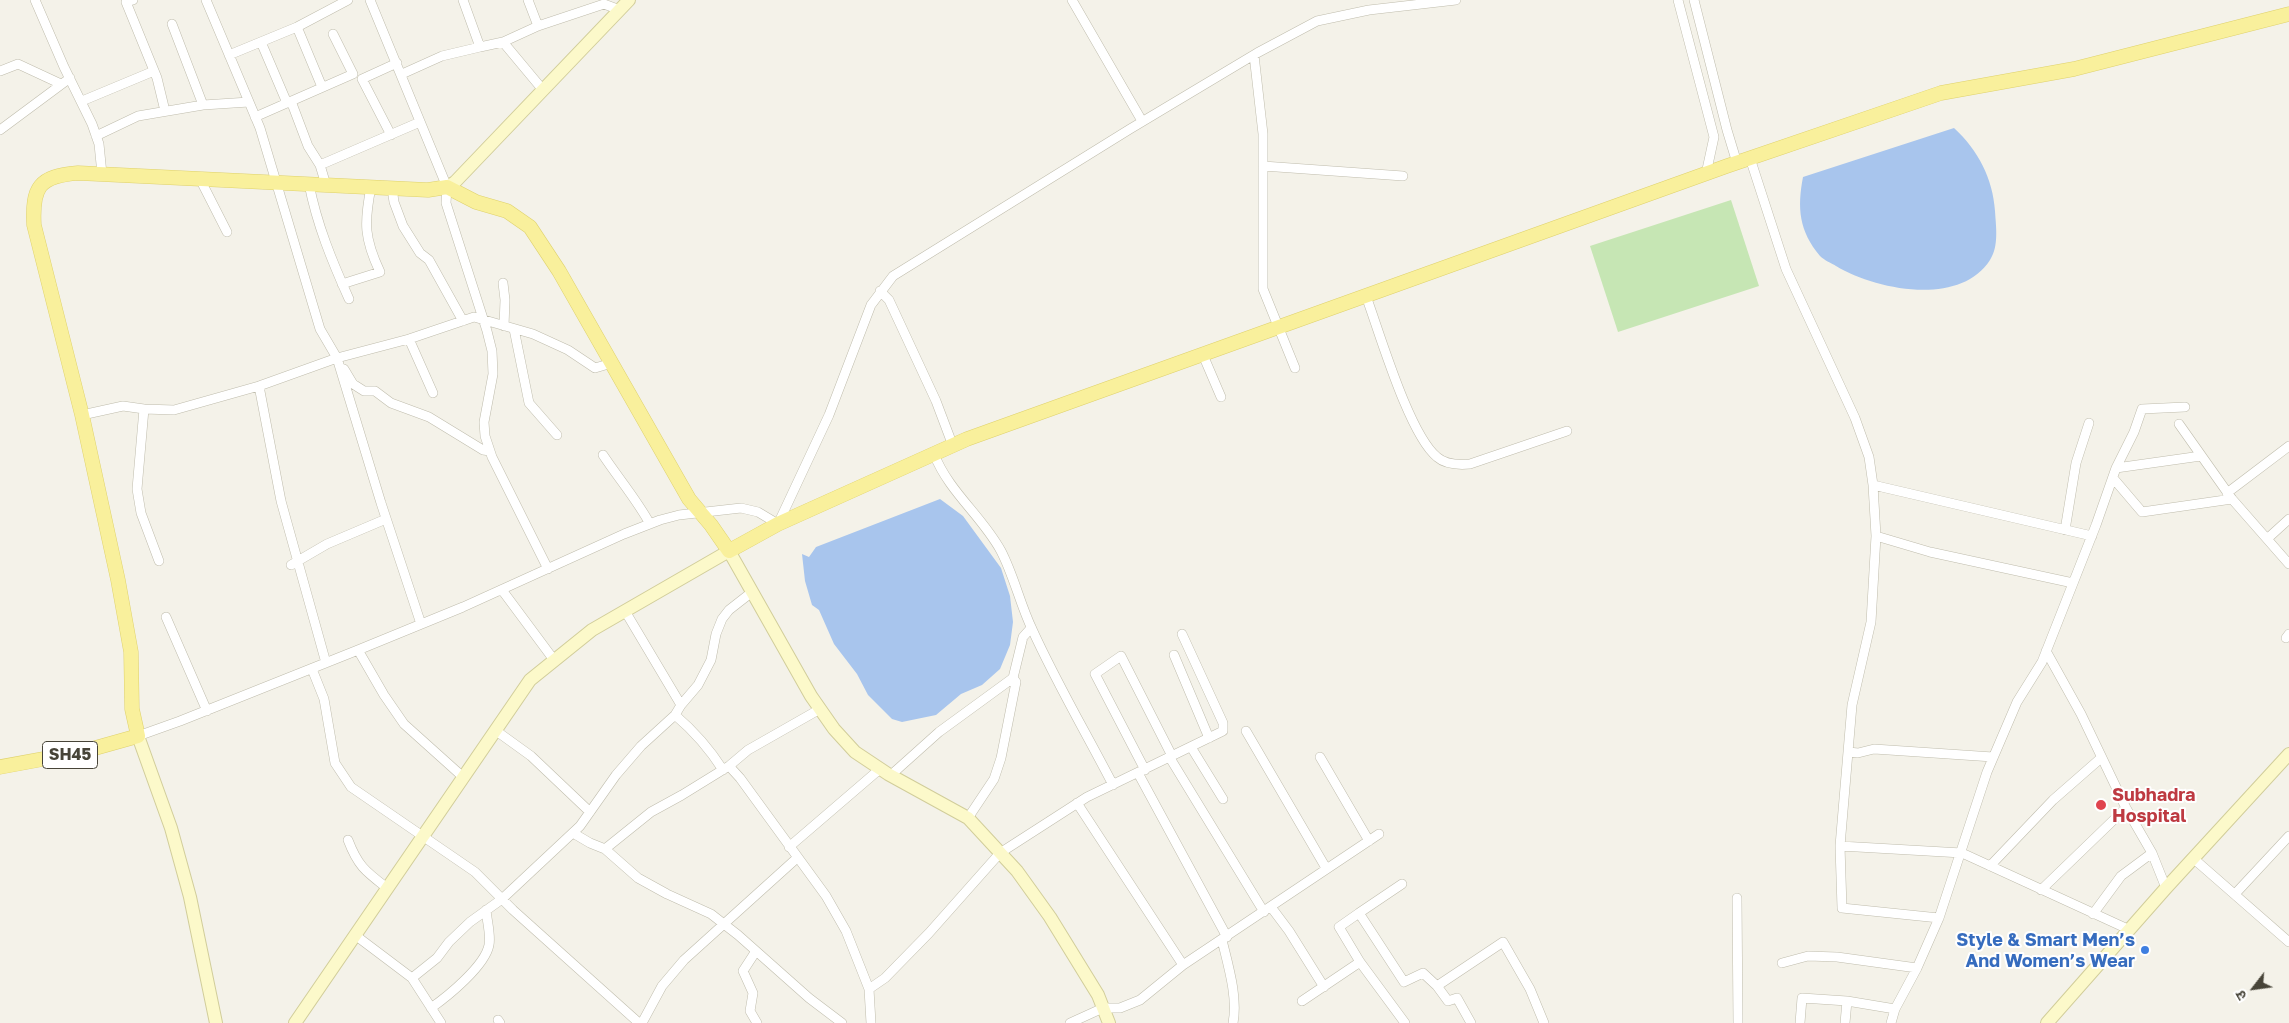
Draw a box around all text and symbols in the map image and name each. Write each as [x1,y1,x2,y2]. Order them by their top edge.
road number: SH45 [42,742,98,768]
place label: Subhadra Hospital [2112,784,2195,826]
marker: Subhadra Hospital [2094,798,2108,812]
place label: Style & Smart Men’s And Women’s Wear [1956,929,2135,972]
marker: Style & Smart Men’s And Women’s Wear [2139,944,2151,956]
north arrow [2229,963,2279,1013]
text: उ [2231,988,2250,1004]

